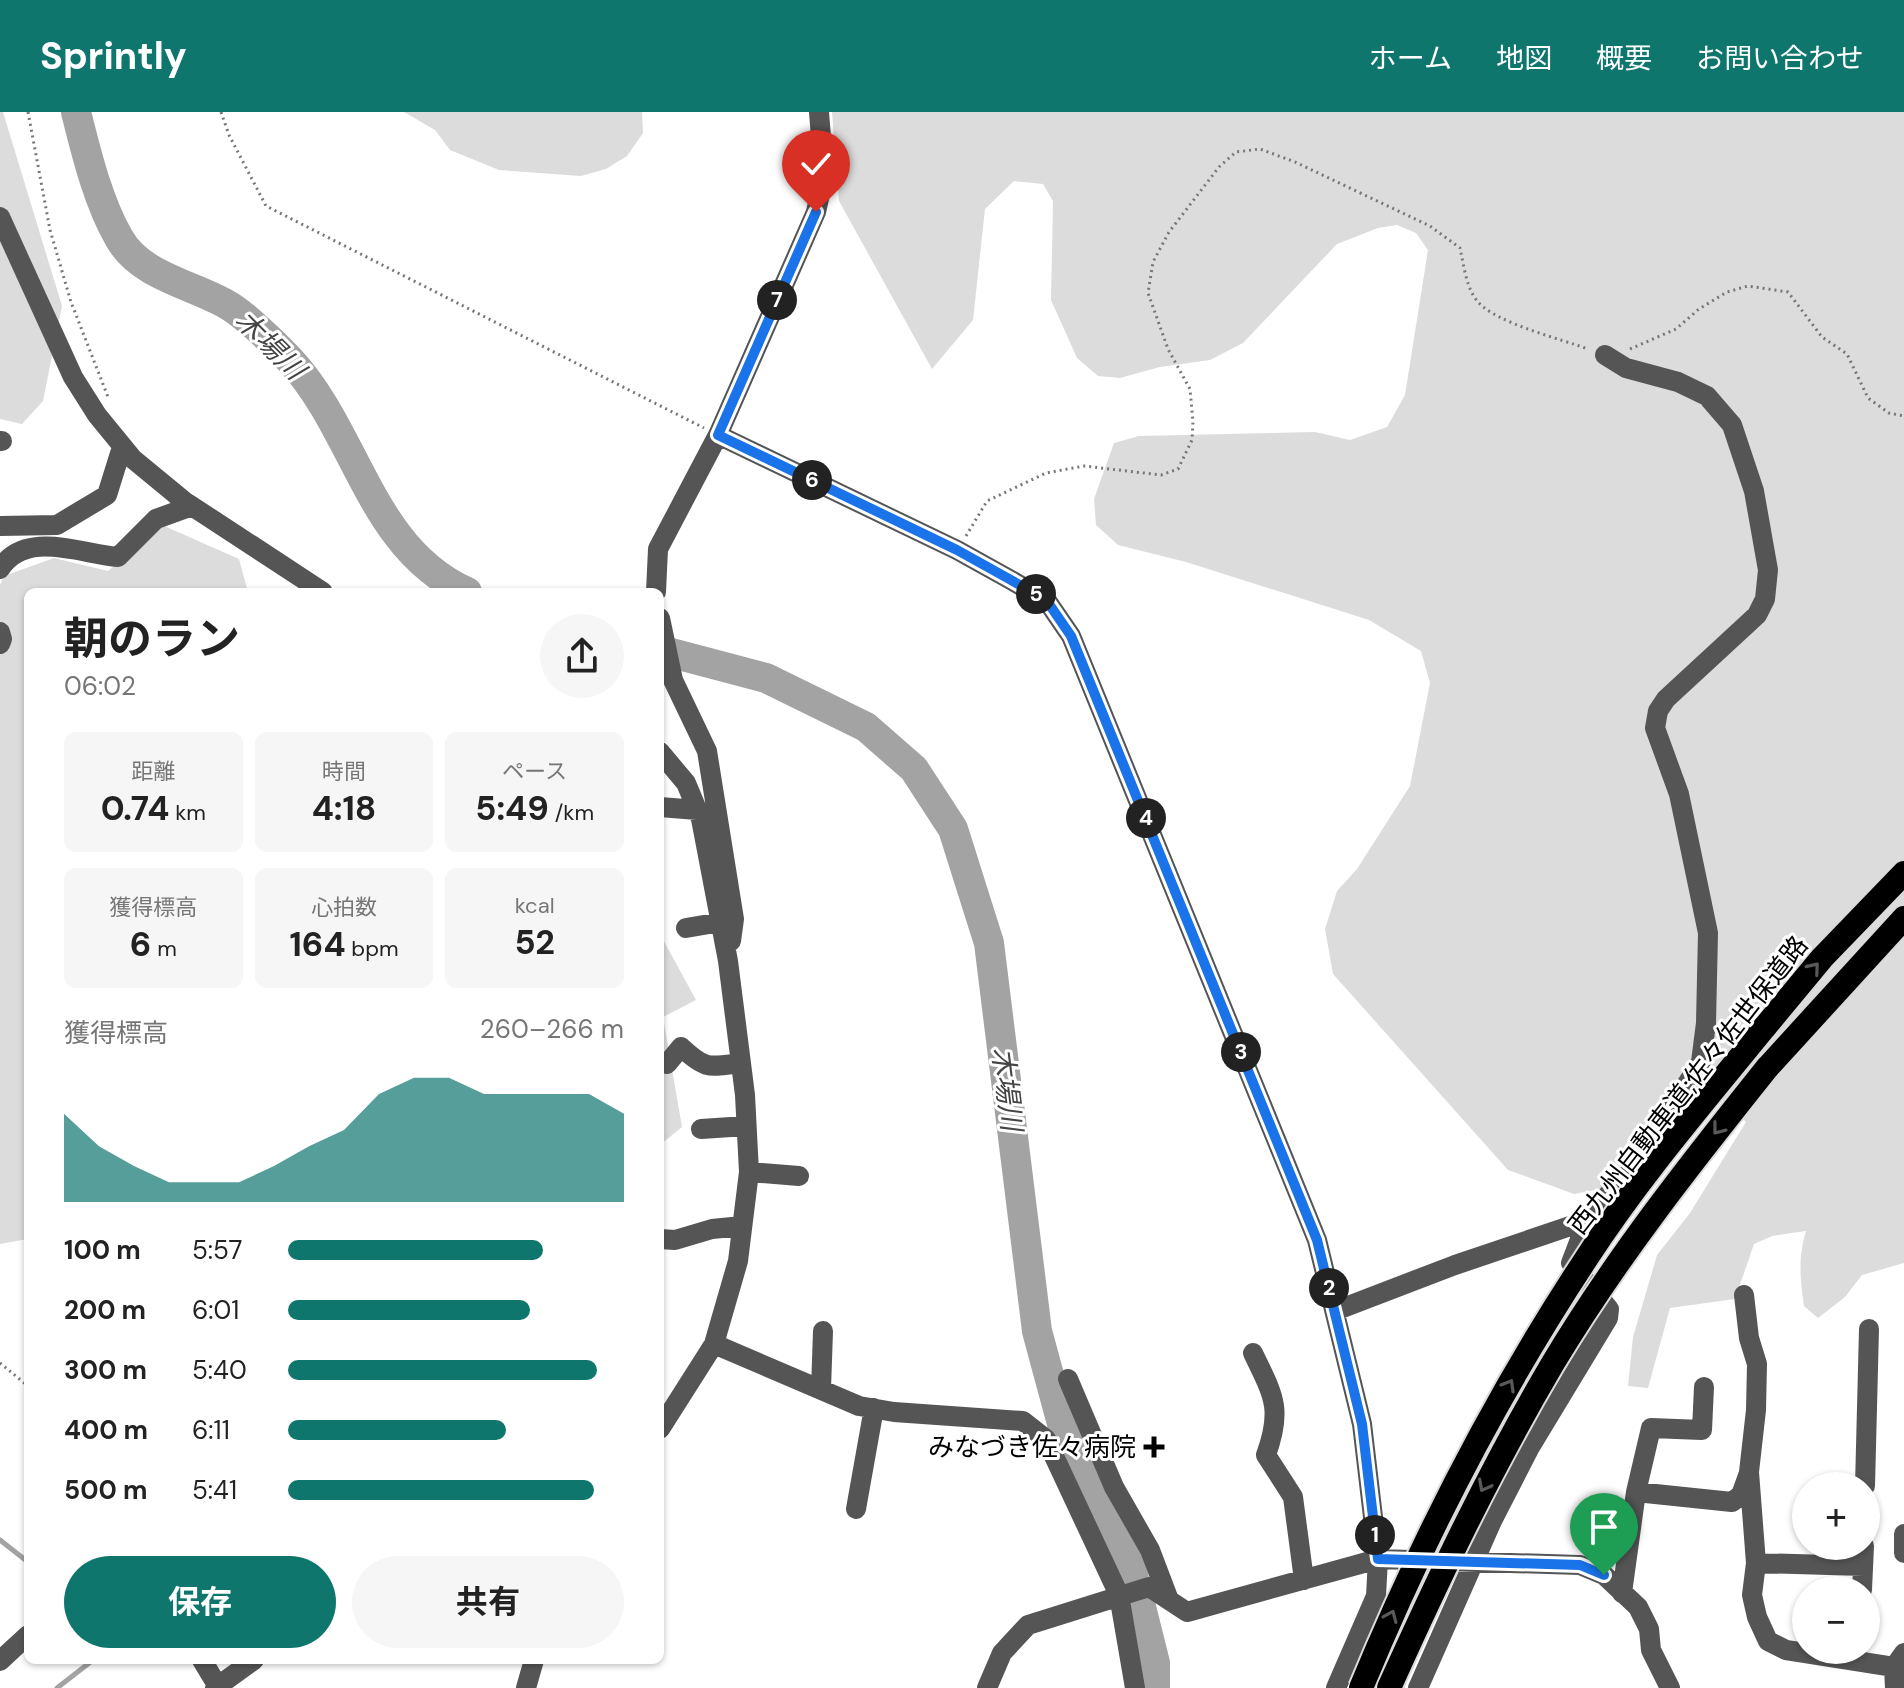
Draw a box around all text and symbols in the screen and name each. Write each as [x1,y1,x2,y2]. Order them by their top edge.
text: Sprintly [40,31,187,81]
text: ホーム [1369,40,1452,77]
text: 地図 [1496,40,1552,77]
text: 概要 [1596,40,1652,77]
text: お問い合わせ [1696,40,1864,77]
pin [782,130,850,212]
icon: check [794,142,838,186]
pin: 7 [757,280,797,320]
text: 7 [771,285,783,314]
water label: 木場川 [227,302,315,390]
pin: 6 [792,460,832,500]
text: 6 [805,465,819,494]
pin: 5 [1016,574,1056,614]
text: 5 [1029,579,1043,608]
text: 朝のラン [64,610,240,668]
button: share [540,614,624,698]
text: 06:02 [64,669,136,703]
text: 距離 [131,757,175,786]
text: 時間 [322,757,366,786]
text: ペース [502,757,567,786]
text: 0.74 [101,786,169,831]
text: 4:18 [312,786,376,831]
text: 5:49 [475,786,549,831]
text: km [169,798,206,827]
text: /km [549,798,594,827]
pin: 4 [1126,798,1166,838]
text: 4 [1139,803,1153,832]
text: kcal [515,891,555,920]
text: 獲得標高 [109,893,197,922]
text: 心拍数 [311,893,377,922]
text: 52 [514,920,555,965]
text: 6 [130,922,151,967]
text: 164 [289,922,346,967]
street label: 西九州自動車道;佐々佐世保道路 [1561,929,1815,1241]
text: m [151,934,177,963]
text: bpm [346,934,399,963]
one-way arrow [1804,963,1819,977]
text: 260–266 m [480,1012,624,1046]
text: 獲得標高 [64,1016,168,1050]
pin: 3 [1221,1032,1261,1072]
text: 3 [1234,1037,1248,1066]
water label: 木場川 [984,1045,1031,1136]
one-way arrow [1714,1120,1728,1135]
text: 100 m [64,1233,141,1267]
text: 5:57 [192,1233,242,1267]
pin: 2 [1309,1268,1349,1308]
text: 2 [1323,1273,1335,1302]
text: 200 m [64,1293,146,1327]
text: 6:01 [192,1293,239,1327]
text: 300 m [64,1353,147,1387]
text: 5:40 [192,1353,247,1387]
one-way arrow [1499,1379,1515,1394]
text: 400 m [64,1413,148,1447]
text: 6:11 [192,1413,230,1447]
place label: みなづき佐々病院 [928,1430,1136,1464]
marker: みなづき佐々病院 [1143,1436,1165,1458]
map controls [1792,1472,1880,1664]
button: + [1792,1472,1880,1560]
text: 500 m [64,1473,147,1507]
text: 5:41 [192,1473,237,1507]
one-way arrow [1479,1478,1494,1492]
pin [1570,1493,1638,1575]
icon: arrive [1582,1505,1626,1549]
pin: 1 [1355,1515,1395,1555]
text: 1 [1371,1520,1379,1549]
button: 保存 [64,1556,336,1648]
button: 共有 [352,1556,624,1648]
button: − [1792,1576,1880,1664]
one-way arrow [1381,1610,1397,1624]

